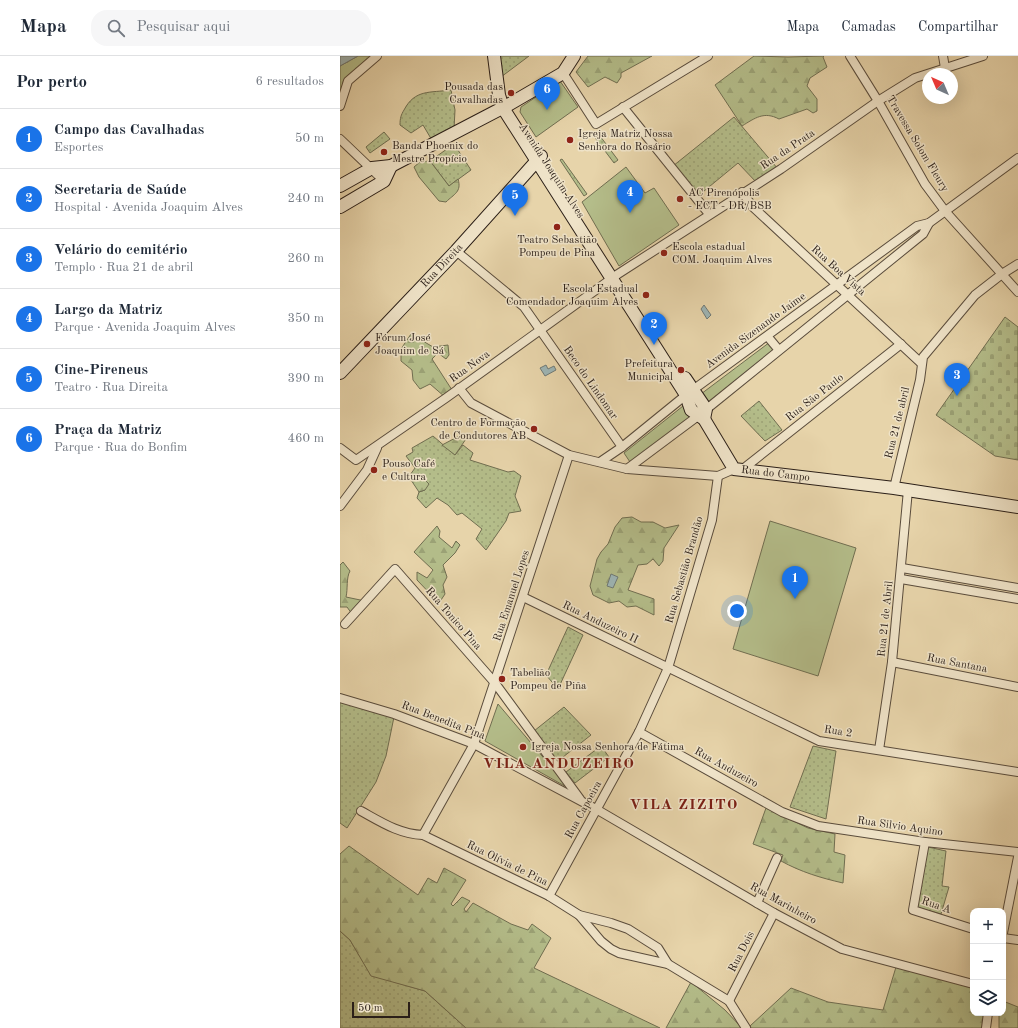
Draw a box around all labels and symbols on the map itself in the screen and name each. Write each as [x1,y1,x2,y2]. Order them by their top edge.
north arrow [922,68,958,104]
pin: 6 [534,77,560,110]
place label: Pousada das Cavalhadas [444,82,503,106]
marker: Pousada das Cavalhadas [506,88,516,98]
street label: Travessa Solom Fleury [884,94,950,194]
street label: Avenida Joaquim Alves [516,122,586,221]
street label: Rua da Prata [759,127,818,172]
place label: Igreja Matriz Nossa Senhora do Rosário [578,129,673,153]
marker: Igreja Matriz Nossa Senhora do Rosário [565,135,575,145]
place label: Banda Phoenix do Mestre Propício [392,141,478,165]
marker: Banda Phoenix do Mestre Propício [379,147,389,157]
pin: 4 [617,180,643,213]
pin: 5 [502,183,528,216]
place label: AC Pirenópolis - ECT - DR/BSB [688,188,772,212]
marker: AC Pirenópolis - ECT - DR/BSB [675,194,685,204]
marker: Teatro Sebastião Pompeu de Pina [552,222,562,232]
place label: Teatro Sebastião Pompeu de Pina [517,235,597,259]
street label: Rua Direita [419,241,465,290]
place label: Escola estadual COM. Joaquim Alves [672,242,772,266]
street label: Rua Boa Vista [809,244,868,298]
marker: Escola estadual COM. Joaquim Alves [659,248,669,258]
place label: Escola Estadual Comendador Joaquim Alves [506,284,638,308]
marker: Escola Estadual Comendador Joaquim Alves [641,290,651,300]
street label: Avenida Sizenando Jaime [704,291,808,371]
pin: 2 [641,312,667,345]
place label: Fórum José Joaquim de Sá [375,333,445,357]
marker: Fórum José Joaquim de Sá [362,339,372,349]
street label: Beco do Lindomar [561,344,620,422]
street label: Rua Nova [448,349,493,385]
place label: Prefeitura Municipal [625,359,674,383]
pin: 3 [944,363,970,396]
marker: Prefeitura Municipal [676,365,686,375]
street label: Rua São Paulo [784,372,846,424]
street label: Rua 21 de abril [884,386,912,460]
place label: Centro de Formação de Condutores AB [430,418,526,442]
marker: Centro de Formação de Condutores AB [529,424,539,434]
place label: Pouso Café e Cultura [382,459,435,483]
street label: Rua do Campo [740,464,811,483]
marker: Pouso Café e Cultura [369,465,379,475]
street label: Rua Sebastião Brandão [664,515,706,625]
street label: Rua Emanuel Lopes [492,549,532,643]
pin: 1 [782,566,808,599]
street label: Rua 21 de Abril [877,580,895,658]
street label: Rua Tonico Pina [423,586,483,653]
street label: Rua Anduzeiro II [560,600,640,646]
your location [727,601,747,621]
street label: Rua Santana [926,653,989,675]
place label: Tabelião Pompeu de Piña [510,668,587,692]
marker: Tabelião Pompeu de Piña [497,674,507,684]
street label: Rua Benedita Pina [400,700,487,742]
street label: Rua 2 [823,724,853,740]
marker: Igreja Nossa Senhora de Fátima [518,742,528,752]
place label: Igreja Nossa Senhora de Fátima [531,742,685,753]
street label: Rua Anduzeiro [692,746,760,790]
district label: VILA ANDUZEIRO [483,757,635,772]
street label: Rua Capoeira [564,779,605,841]
district label: VILA ZIZITO [630,798,738,813]
street label: Rua Silvio Aquino [856,816,944,838]
street label: Rua Olívia de Pina [465,840,550,889]
street label: Rua Marinheiro [748,881,818,927]
street label: Rua A [920,896,953,916]
street label: Rua Dois [727,930,757,974]
scale bar [352,1000,410,1019]

